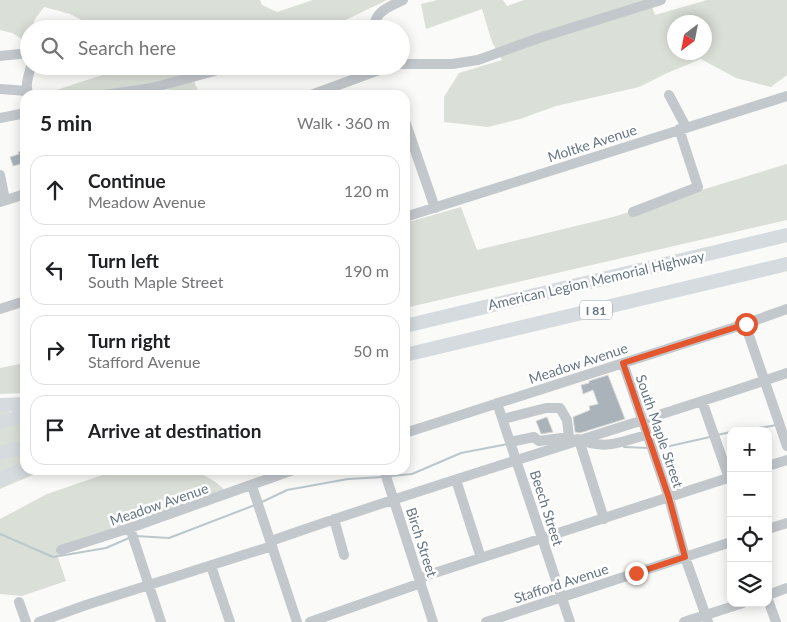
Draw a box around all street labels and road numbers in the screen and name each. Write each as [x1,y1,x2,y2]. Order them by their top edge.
street label: Moltke Avenue [545,121,639,165]
street label: American Legion Memorial Highway [486,247,707,313]
road number: I 81 [580,300,612,320]
street label: Meadow Avenue [526,339,630,387]
street label: South Maple Street [633,372,687,490]
street label: Beech Street [527,468,567,548]
street label: Meadow Avenue [108,479,210,529]
street label: Birch Street [403,505,441,579]
street label: Stafford Avenue [512,560,610,606]

